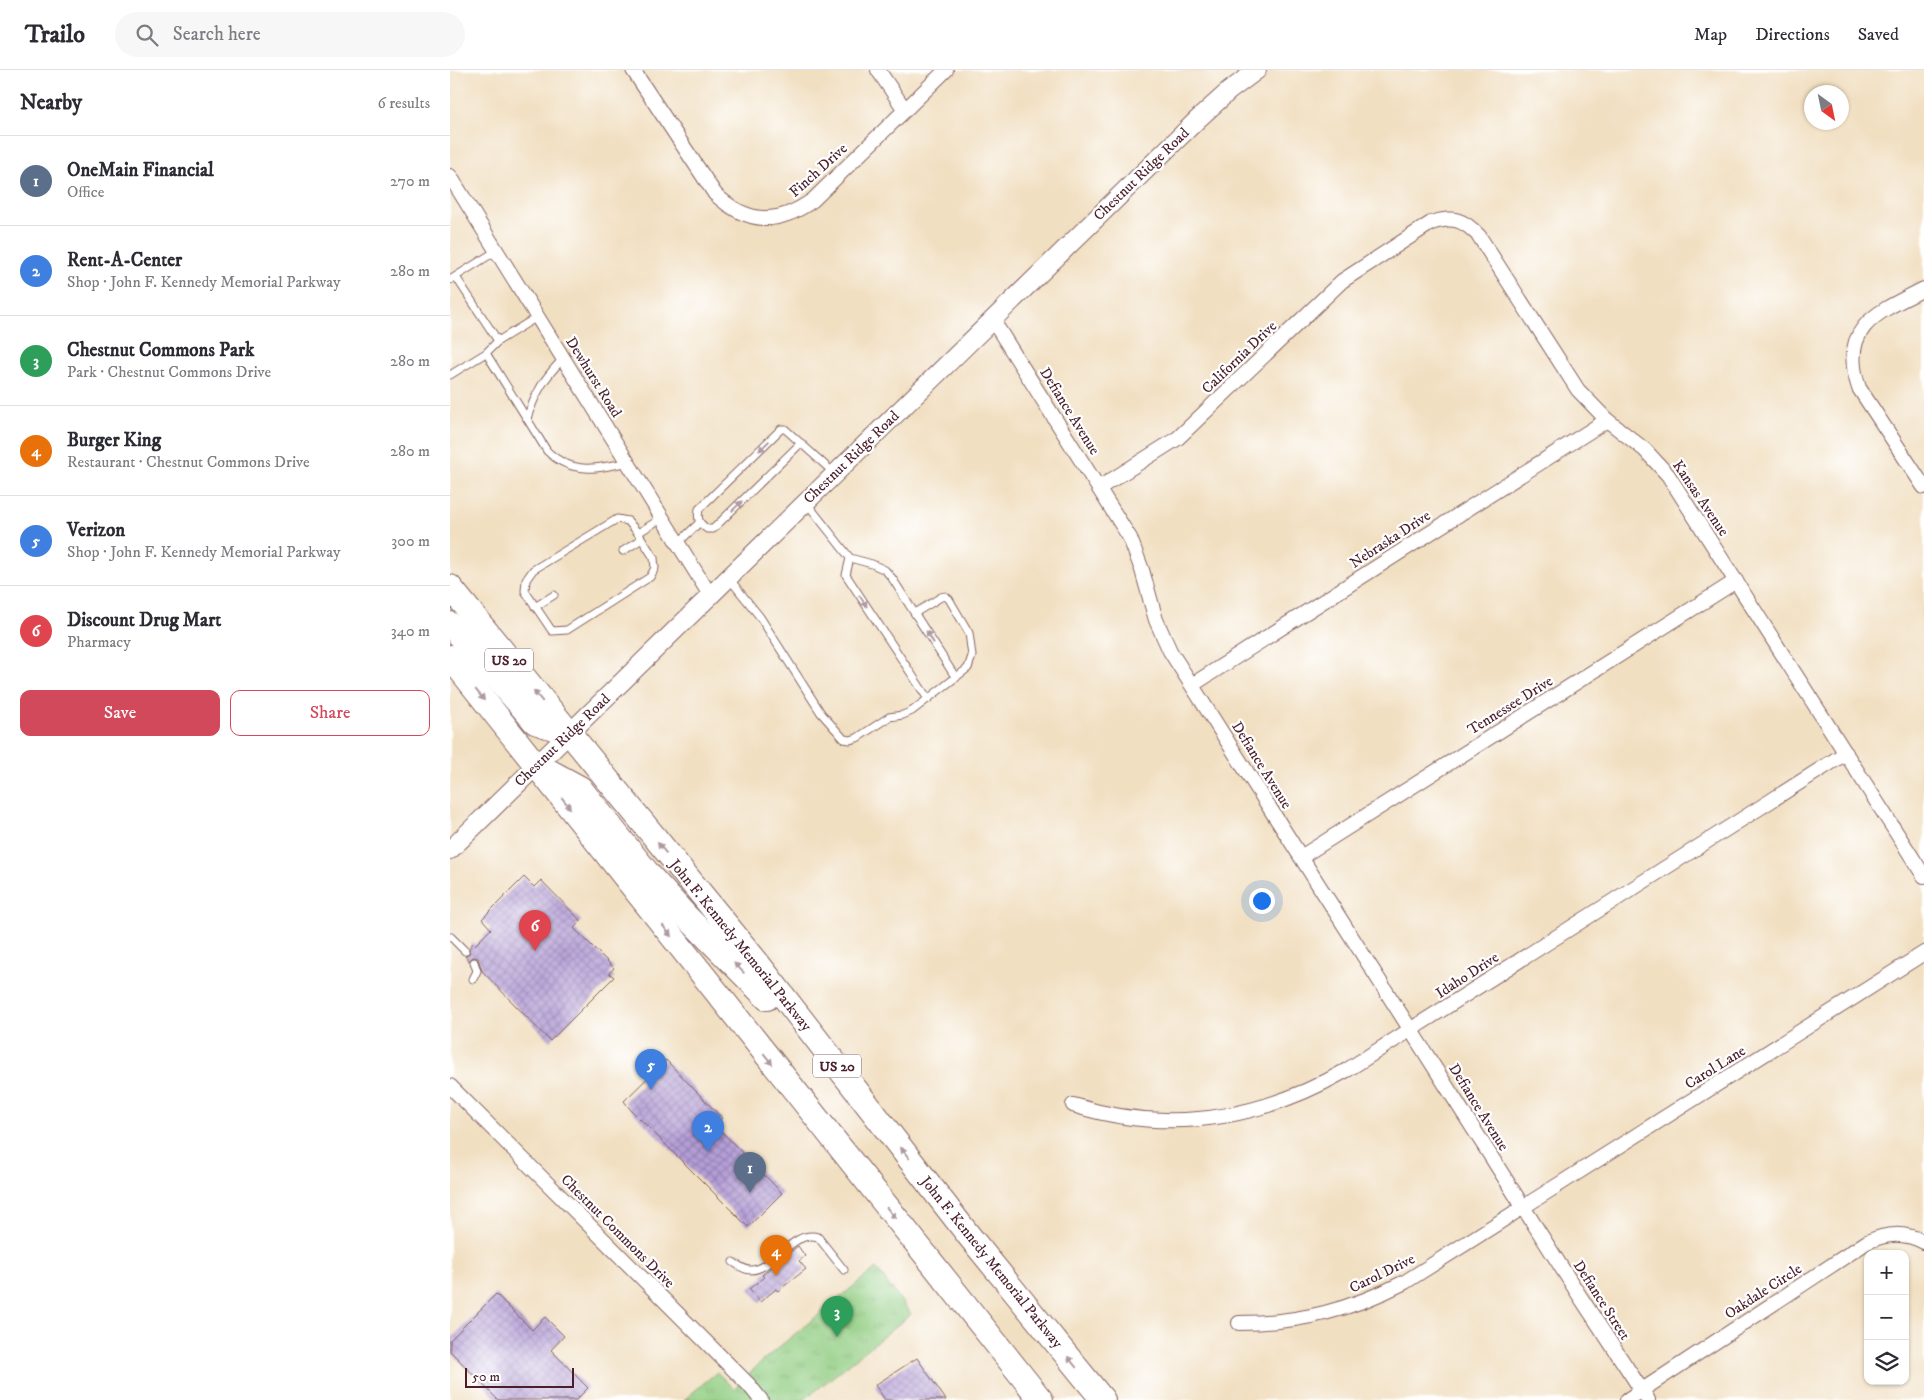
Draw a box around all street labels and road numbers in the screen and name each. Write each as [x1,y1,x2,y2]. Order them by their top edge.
street label: Chestnut Ridge Road [1089,123,1194,225]
street label: Finch Drive [785,139,851,201]
street label: California Drive [1198,317,1281,398]
street label: Dewhurst Road [561,333,626,422]
street label: Defiance Avenue [1035,364,1104,458]
street label: Chestnut Ridge Road [799,406,904,508]
street label: Kansas Avenue [1668,457,1733,540]
street label: Nebraska Drive [1346,506,1434,573]
road number: US 20 [485,648,533,672]
street label: Tennessee Drive [1464,672,1556,739]
street label: Chestnut Ridge Road [510,689,615,791]
street label: Defiance Avenue [1227,718,1296,812]
street label: John F. Kennedy Memorial Parkway [664,854,816,1036]
street label: Idaho Drive [1432,948,1502,1003]
street label: Carol Lane [1681,1041,1749,1094]
road number: US 20 [813,1054,861,1078]
street label: Defiance Avenue [1444,1060,1513,1154]
street label: Chestnut Commons Drive [557,1170,679,1292]
street label: John F. Kennedy Memorial Parkway [915,1171,1067,1353]
street label: Carol Drive [1346,1250,1418,1297]
street label: Defiance Street [1569,1257,1635,1344]
street label: Oakdale Circle [1721,1259,1806,1323]

